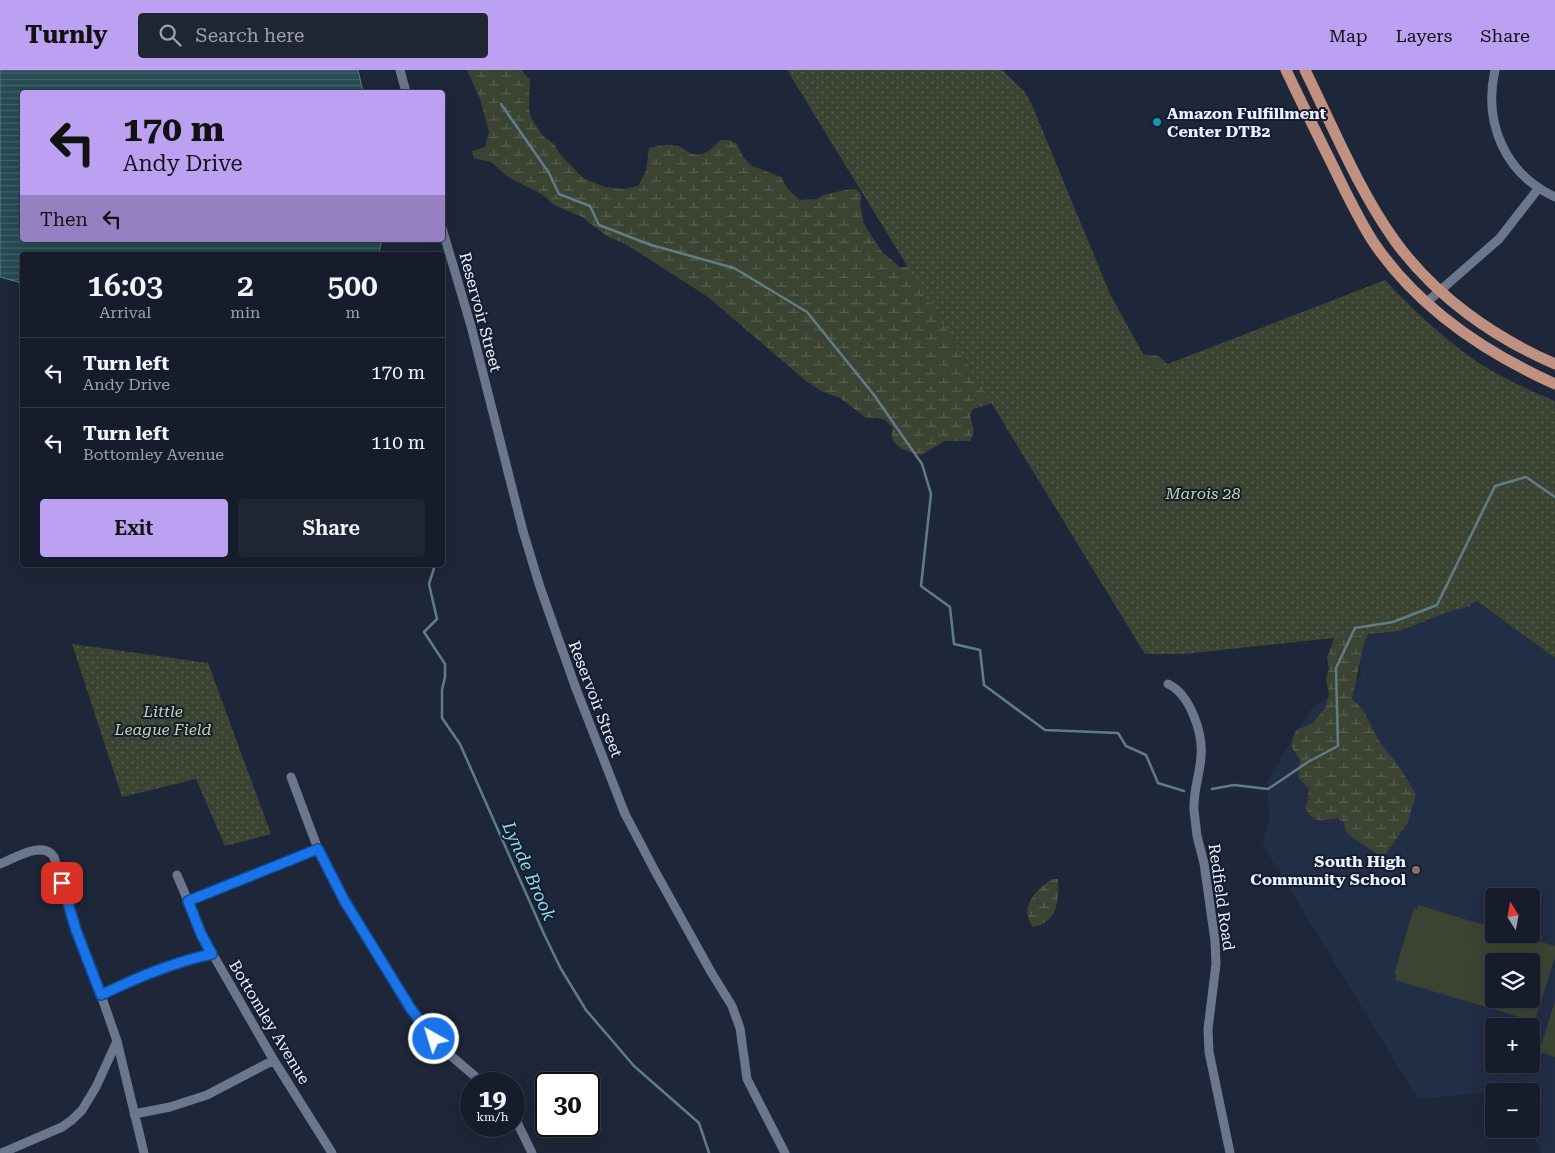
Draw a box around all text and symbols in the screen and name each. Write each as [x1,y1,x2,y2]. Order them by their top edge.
search box [138,13,488,58]
text: Turnly [25,21,108,49]
icon: search [156,21,184,49]
text: Search here [196,24,304,47]
text: Map [1329,25,1368,46]
text: Layers [1396,25,1452,46]
text: Share [1480,25,1530,46]
place label: Amazon Fulfillment Center DTB2 [1167,104,1327,141]
text: 170 m [123,109,224,150]
icon: left [40,110,105,175]
marker: Amazon Fulfillment Center DTB2 [1151,116,1163,128]
text: Andy Drive [123,151,243,176]
icon: left [98,205,126,233]
text: Then [40,208,88,231]
street label: Reservoir Street [455,250,506,374]
text: 16:03 [87,268,163,303]
text: 2 [237,268,254,303]
text: 500 [327,268,378,303]
text: Arrival [99,303,151,322]
text: min [230,303,260,322]
text: m [345,303,360,322]
text: Turn left [83,352,169,375]
icon: left [40,359,68,387]
text: 170 m [371,361,425,384]
text: Andy Drive [83,375,170,394]
text: Turn left [83,422,169,445]
icon: left [40,429,68,457]
text: 110 m [371,431,425,454]
text: Bottomley Avenue [83,445,224,464]
park label: Marois 28 [1165,484,1240,503]
button: Exit [40,499,228,557]
button: Share [238,499,425,557]
street label: Reservoir Street [565,638,626,760]
park label: Little League Field [113,702,212,739]
water label: Lynde Brook [498,817,561,924]
street label: Redfield Road [1205,842,1238,952]
place label: South High Community School [1250,852,1407,889]
pin [41,862,83,904]
marker: South High Community School [1410,864,1422,876]
icon: arrive [48,869,76,897]
north arrow [1485,888,1540,942]
map controls [1485,888,1540,1138]
button: layers [1485,953,1540,1008]
street label: Bottomley Avenue [225,957,314,1088]
position arrow [407,1012,459,1064]
button: + [1485,1018,1540,1073]
speed limit sign: 30 [535,1072,600,1137]
button: − [1485,1083,1540,1138]
text: 19 [478,1084,507,1113]
text: km/h [476,1110,509,1124]

